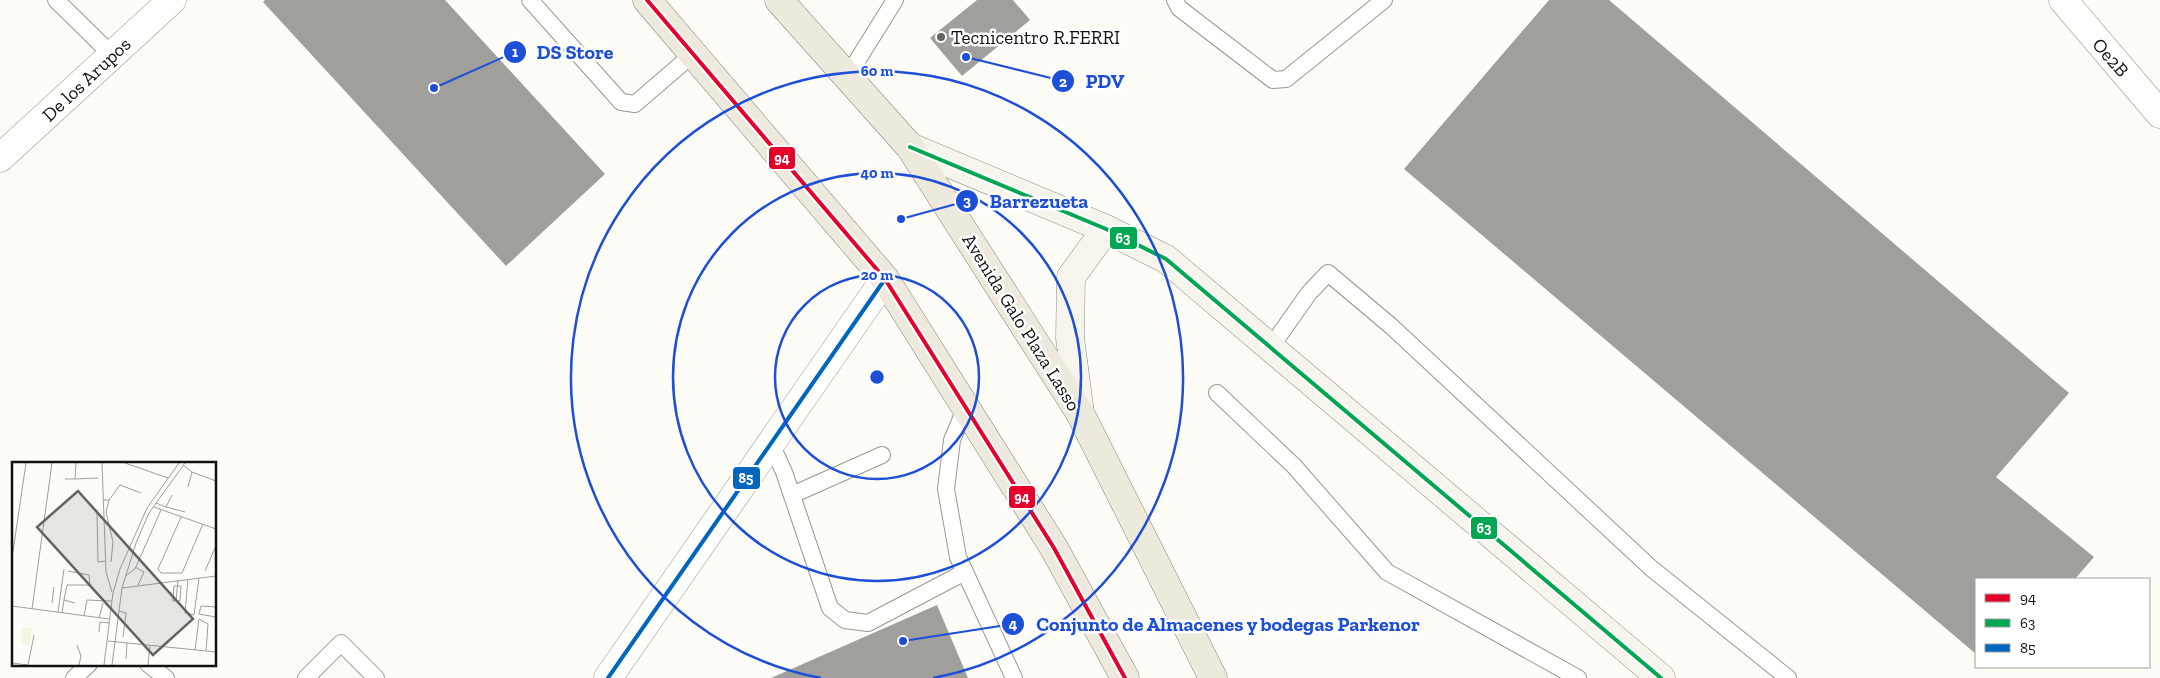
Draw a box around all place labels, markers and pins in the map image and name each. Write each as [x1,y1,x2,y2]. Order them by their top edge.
place label: Tecnicentro R.FERRI [951,26,1120,49]
marker: Tecnicentro R.FERRI [935,31,947,43]
callout: DS Store [502,34,624,69]
callout: PDV [1051,64,1135,99]
callout: Barrezueta [955,183,1098,218]
centre of rings [868,368,886,386]
callout: Conjunto de Almacenes y bodegas Parkenor [1001,607,1431,642]

